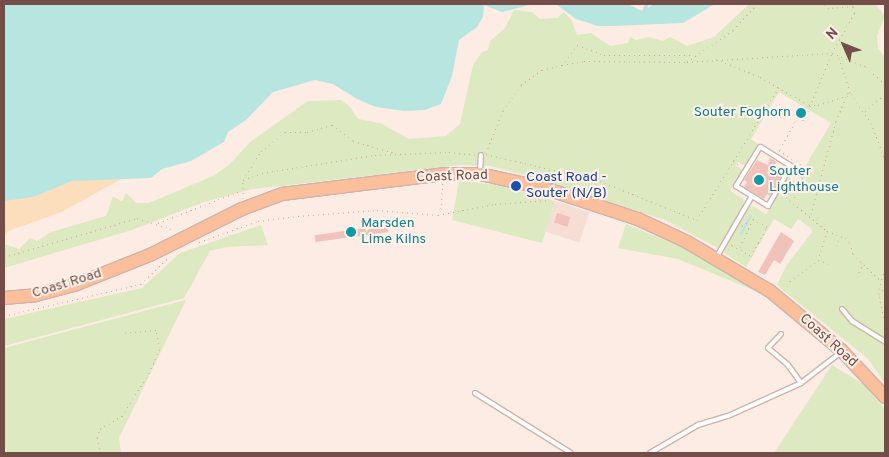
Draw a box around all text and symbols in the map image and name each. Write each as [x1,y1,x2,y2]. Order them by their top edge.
north arrow [819,20,869,70]
text: N [823,25,842,44]
place label: Souter Foghorn [694,105,791,121]
marker: Souter Foghorn [795,107,807,119]
place label: Souter Lighthouse [769,164,839,196]
street label: Coast Road [416,167,488,187]
place label: Coast Road - Souter (N/B) [526,170,607,202]
marker: Souter Lighthouse [753,174,765,186]
marker: Coast Road - Souter (N/B) [510,180,522,192]
place label: Marsden Lime Kilns [361,216,426,248]
marker: Marsden Lime Kilns [345,226,357,238]
street label: Coast Road [30,265,104,303]
street label: Coast Road [796,311,860,371]

